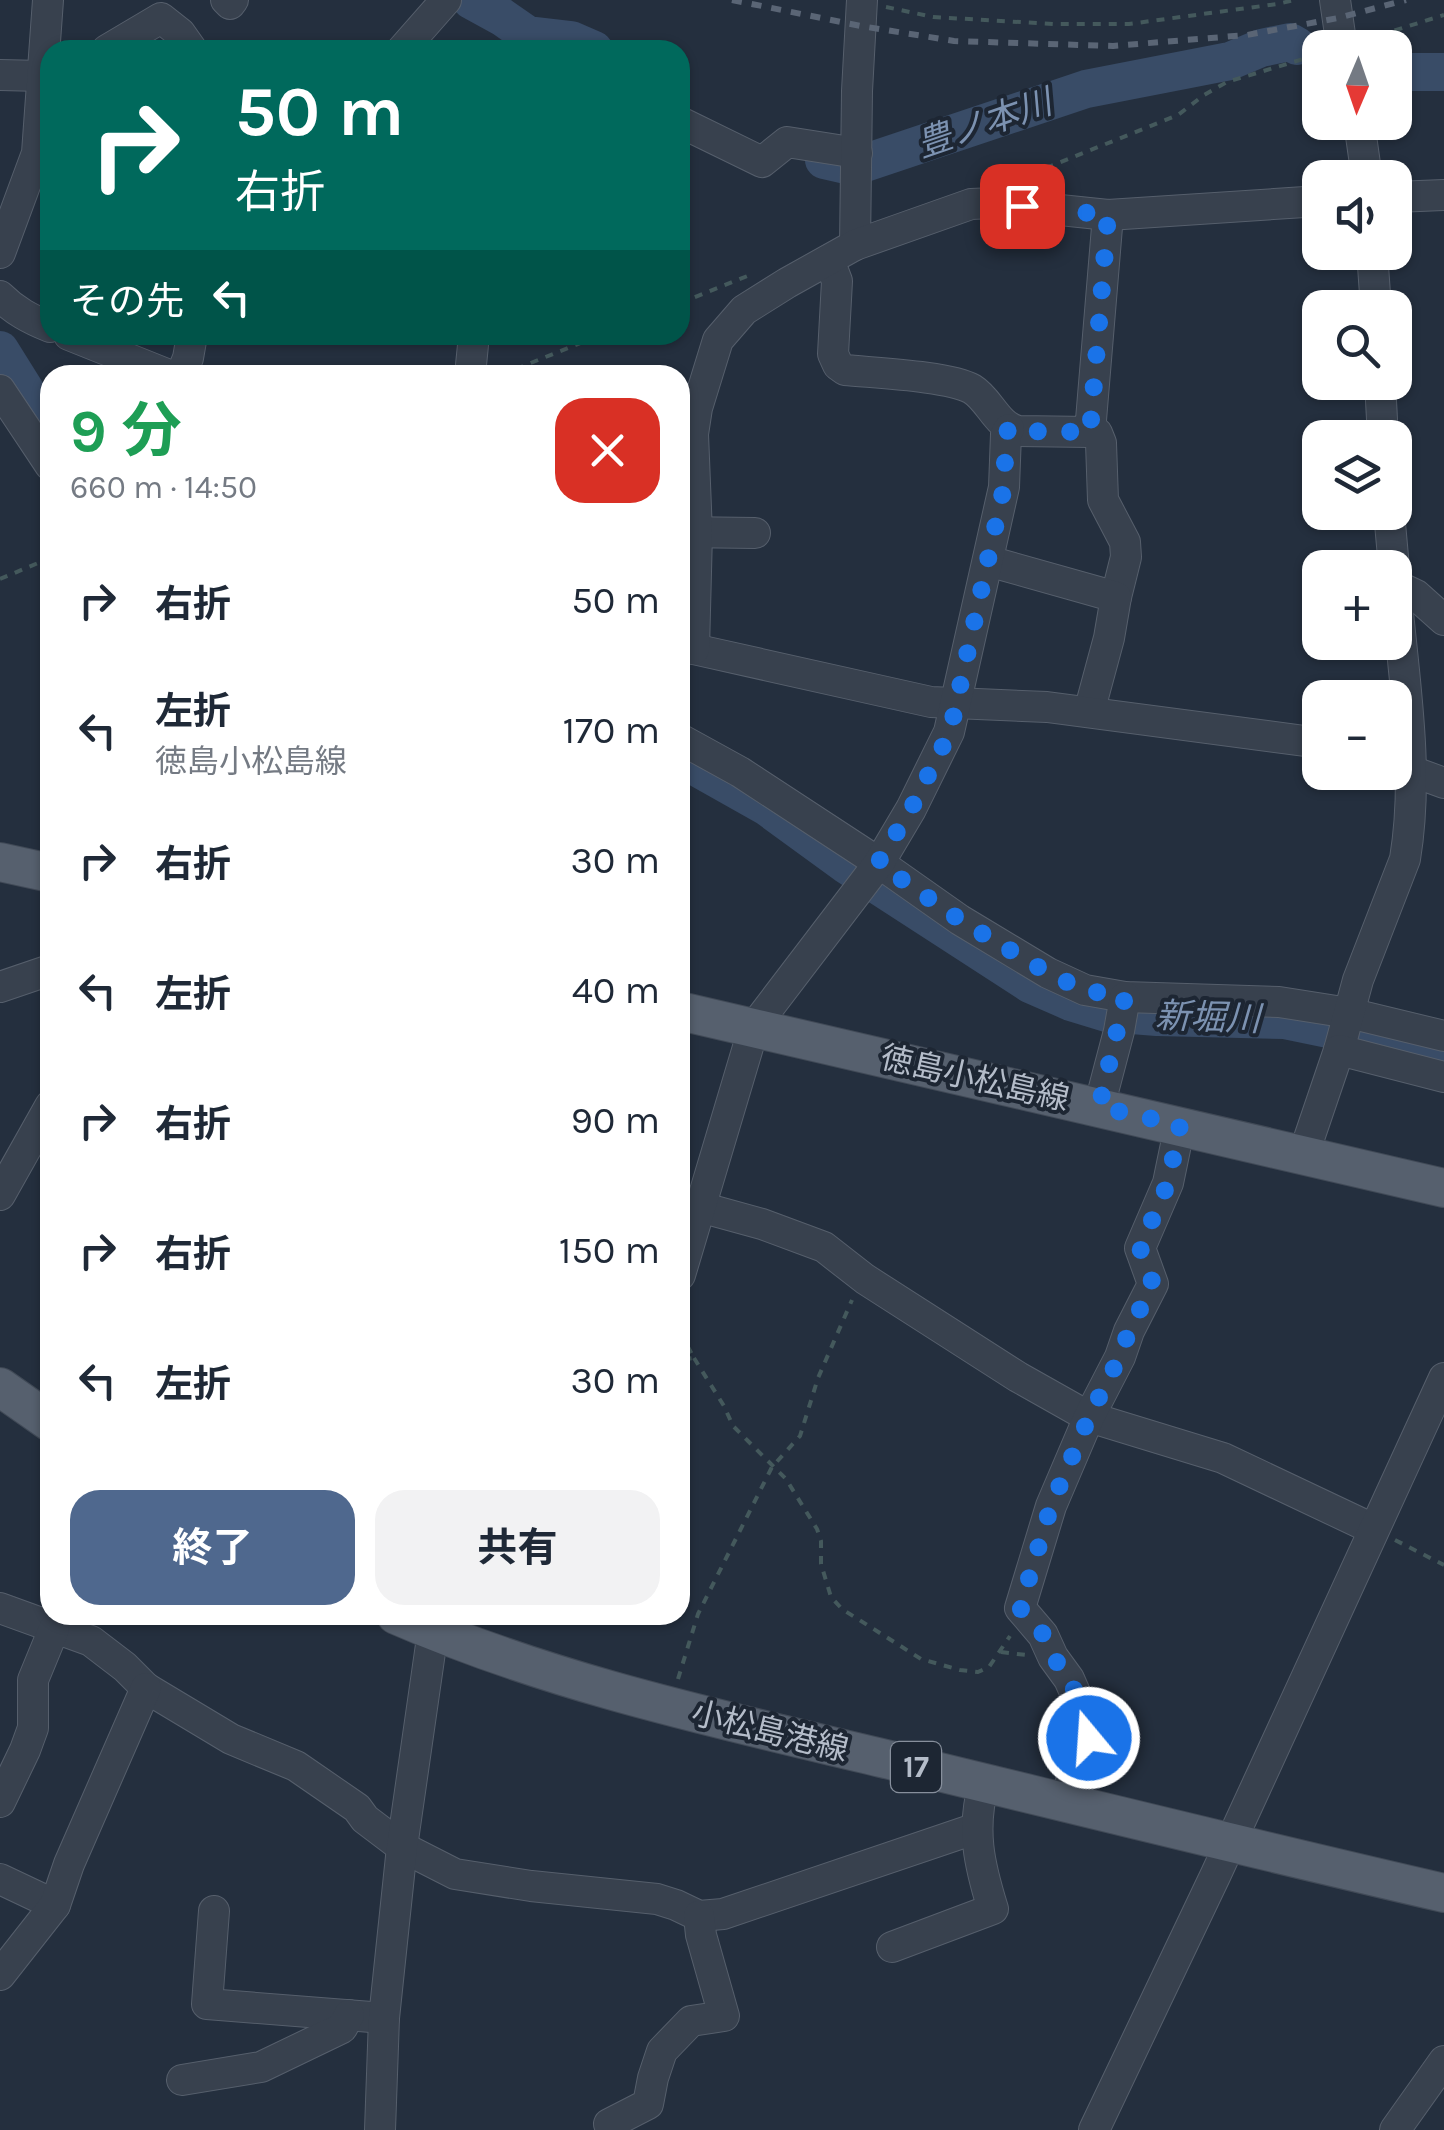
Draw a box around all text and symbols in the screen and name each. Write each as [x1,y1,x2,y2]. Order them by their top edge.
north arrow [1302,30,1412,140]
map controls [1302,30,1412,790]
text: 50 m [235,71,404,153]
icon: right [70,80,200,210]
water label: 豊ノ本川 [911,80,1061,166]
button: sound [1302,160,1412,270]
pin [980,164,1065,249]
text: 右折 [235,166,325,218]
icon: arrive [995,179,1050,234]
icon: left [204,270,259,325]
text: その先 [70,279,184,324]
button: search [1302,290,1412,400]
text: 9 分 [70,396,182,466]
button: close [555,398,660,503]
button: layers [1302,420,1412,530]
text: 660 m · 14:50 [70,469,257,506]
button: + [1302,550,1412,660]
icon: right [70,573,125,628]
text: 50 m [571,578,660,623]
text: 右折 [155,582,231,627]
button: − [1302,680,1412,790]
text: 左折 [155,689,231,734]
icon: left [70,703,125,758]
text: 170 m [562,708,660,753]
text: 徳島小松島線 [155,743,347,780]
icon: right [70,833,125,888]
text: 30 m [570,838,660,883]
text: 右折 [155,842,231,887]
icon: left [70,963,125,1018]
text: 40 m [572,968,660,1013]
text: 左折 [155,972,231,1017]
water label: 新堀川 [1155,995,1265,1040]
street label: 徳島小松島線 [877,1039,1073,1118]
icon: right [70,1093,125,1148]
text: 90 m [571,1098,660,1143]
text: 右折 [155,1102,231,1147]
icon: right [70,1223,125,1278]
text: 150 m [559,1228,660,1273]
text: 右折 [155,1232,231,1277]
icon: left [70,1353,125,1408]
text: 30 m [570,1358,660,1403]
text: 左折 [155,1362,231,1407]
button: 終了 [70,1490,355,1605]
button: 共有 [375,1490,660,1605]
position arrow [1037,1686,1141,1790]
street label: 小松島港線 [688,1694,852,1769]
road number: 17 [891,1742,941,1792]

